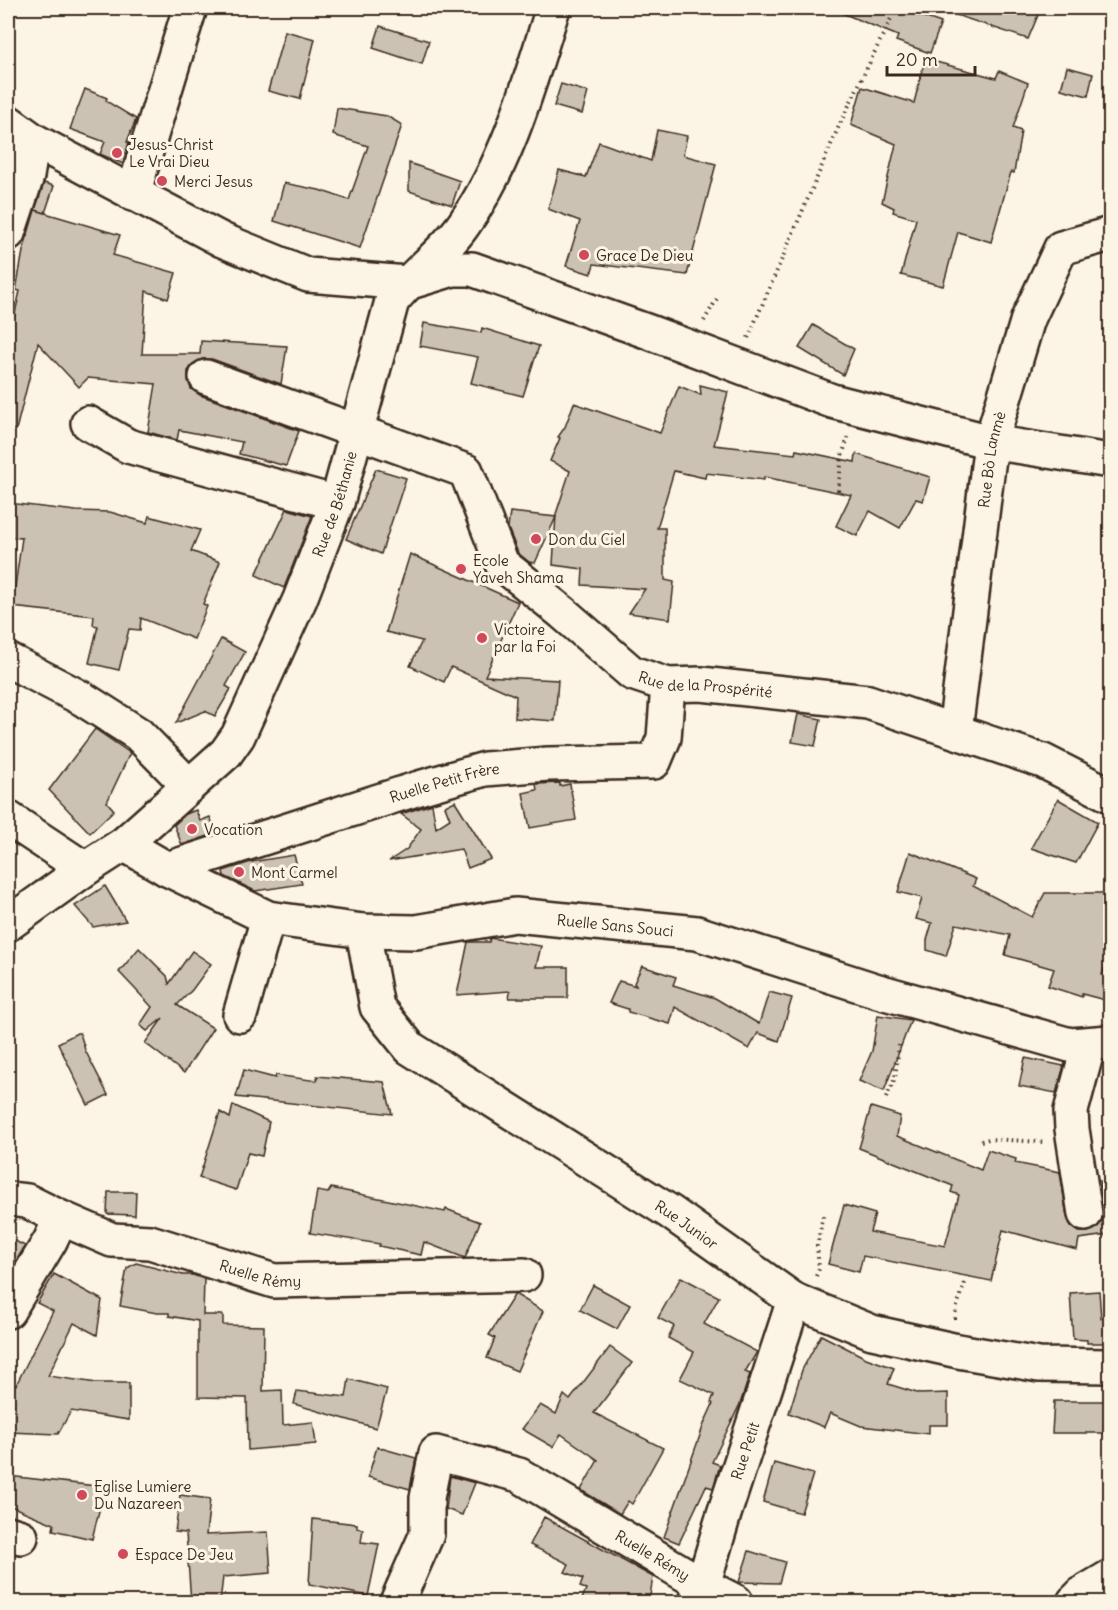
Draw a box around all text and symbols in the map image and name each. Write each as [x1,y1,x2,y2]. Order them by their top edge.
scale bar [887,39,976,77]
text: 20 m [896,48,938,71]
place label: Jesus-Christ Le Vrai Dieu [129,135,213,171]
marker: Jesus-Christ Le Vrai Dieu [110,146,124,160]
place label: Merci Jesus [174,172,253,191]
marker: Merci Jesus [155,174,169,188]
place label: Grace De Dieu [596,246,694,265]
marker: Grace De Dieu [577,248,591,262]
street label: Rue Bò Lanmè [973,409,1009,509]
street label: Rue de Béthanie [308,449,360,560]
place label: Don du Ciel [548,530,625,549]
marker: Don du Ciel [529,532,543,546]
place label: Ecole Yaveh Shama [473,551,564,587]
marker: Ecole Yaveh Shama [454,562,468,576]
place label: Victoire par la Foi [494,620,556,656]
marker: Victoire par la Foi [475,631,489,645]
street label: Rue de la Prospérité [636,666,773,701]
street label: Ruelle Petit Frère [387,758,500,806]
place label: Vocation [204,820,263,839]
marker: Vocation [185,822,199,836]
place label: Mont Carmel [251,863,338,882]
marker: Mont Carmel [232,865,246,879]
street label: Ruelle Sans Souci [556,910,674,940]
street label: Rue Junior [652,1196,722,1253]
street label: Ruelle Rémy [217,1255,301,1291]
street label: Rue Petit [726,1419,763,1482]
place label: Eglise Lumiere Du Nazareen [94,1477,191,1513]
marker: Eglise Lumiere Du Nazareen [75,1488,89,1502]
street label: Ruelle Rémy [612,1525,694,1585]
place label: Espace De Jeu [135,1545,234,1564]
marker: Espace De Jeu [116,1547,130,1561]

